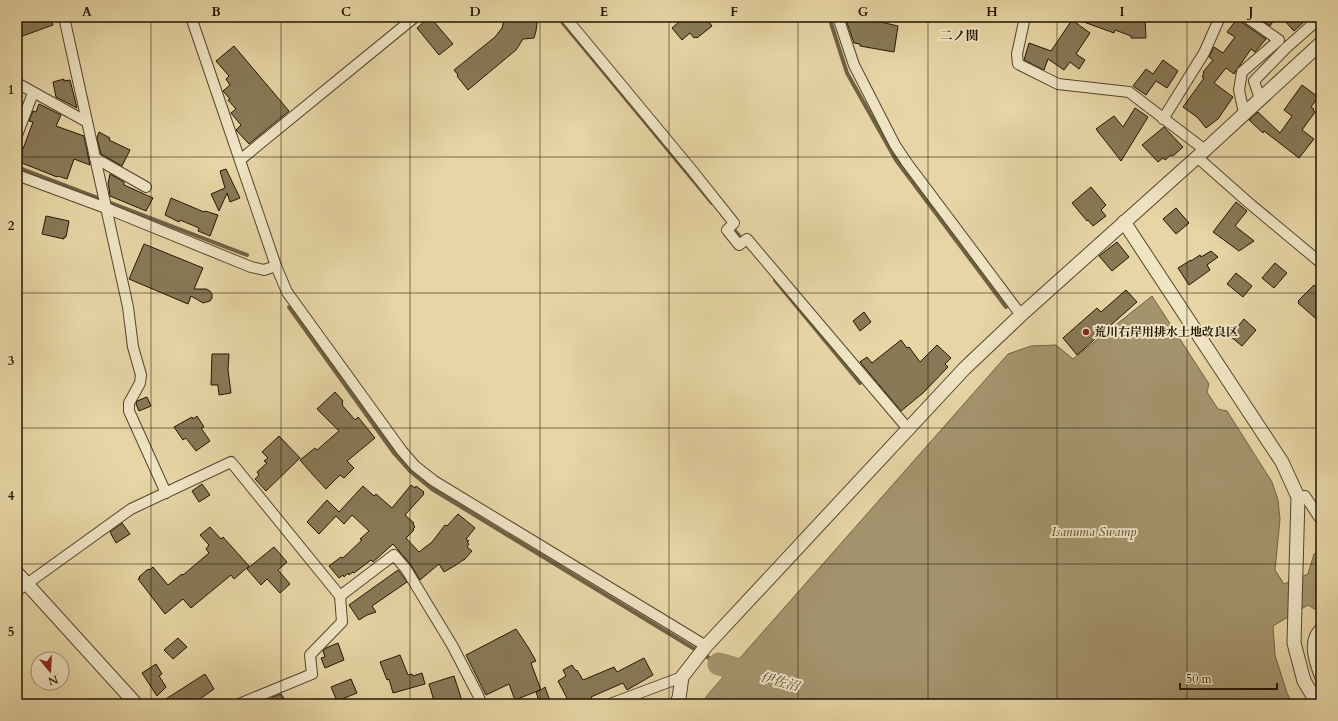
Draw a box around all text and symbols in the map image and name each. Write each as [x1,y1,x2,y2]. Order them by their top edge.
text: A [82,3,92,21]
text: B [211,3,221,21]
text: C [341,3,351,21]
text: D [469,3,481,21]
text: E [600,3,608,21]
text: F [730,3,738,21]
text: G [858,3,869,21]
text: H [986,3,998,21]
text: I [1119,3,1125,21]
text: J [1247,3,1254,21]
district label: 二ノ関 [939,27,979,45]
text: 1 [8,81,14,99]
text: 2 [8,217,15,235]
place label: 荒川右岸用排水土地改良区 [1094,324,1238,340]
marker: 荒川右岸用排水土地改良区 [1081,327,1091,337]
text: 3 [8,352,15,370]
text: 4 [8,487,15,505]
water label: Isanuma Swamp [1052,523,1136,541]
text: 5 [8,623,14,641]
north arrow [30,651,70,691]
scale bar [1180,665,1277,691]
water label: 伊佐沼 [759,668,803,696]
text: N [46,671,60,689]
text: 50 m [1186,671,1213,687]

